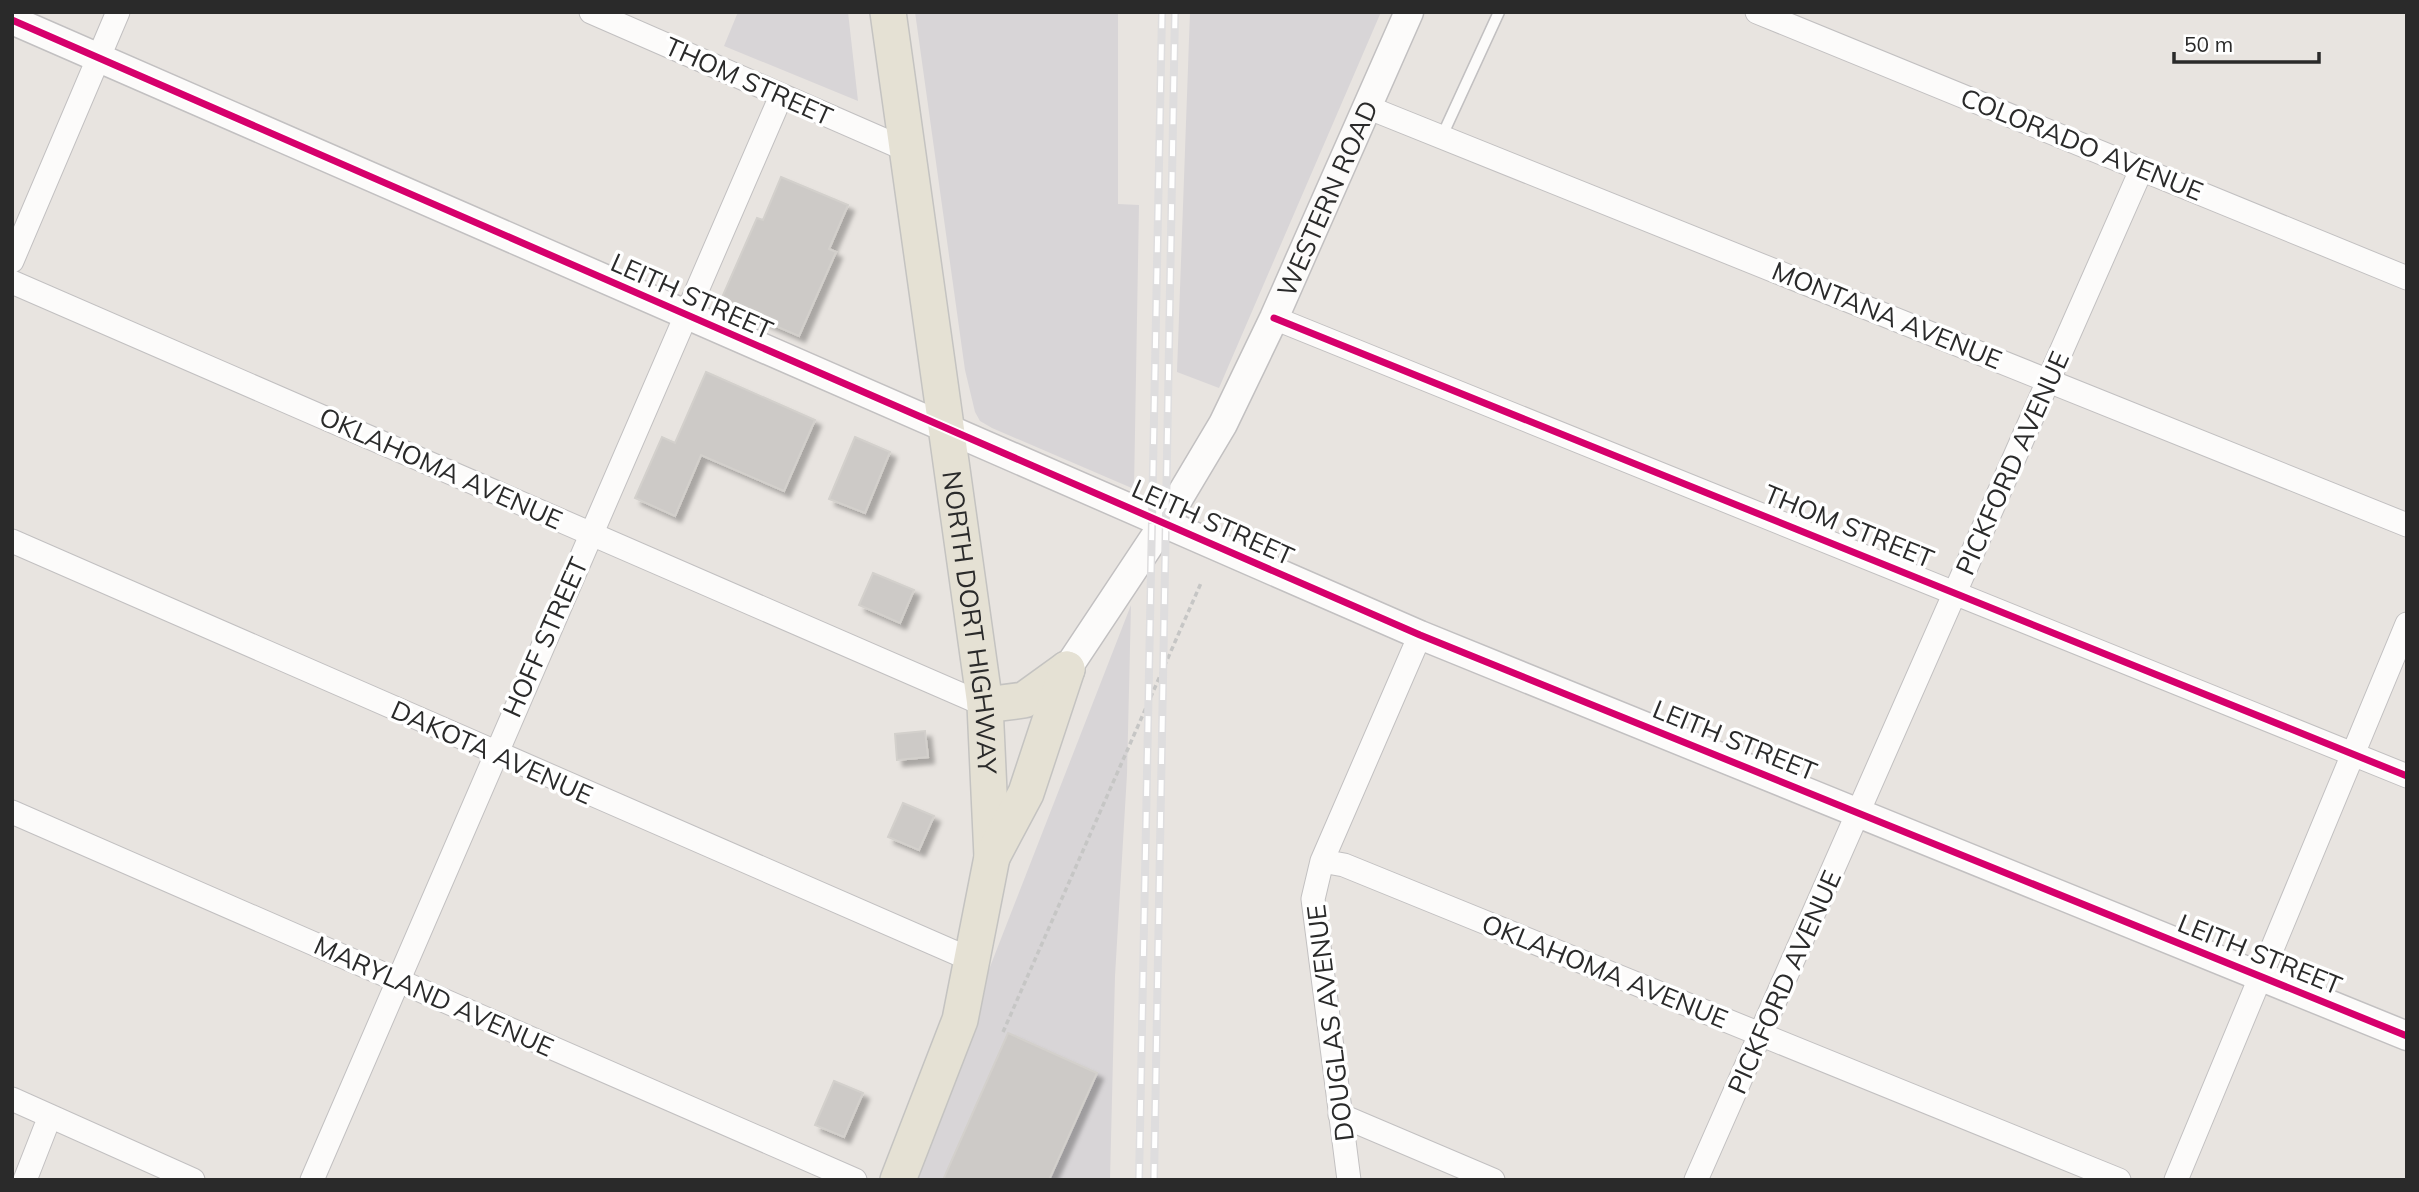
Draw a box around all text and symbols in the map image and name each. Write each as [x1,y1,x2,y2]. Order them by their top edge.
scale bar [2174,21,2319,65]
street label: THOM STREET [660,29,838,133]
text: 50 m [2184,31,2233,57]
street label: COLORADO AVENUE [1956,80,2208,208]
street label: WESTERN ROAD [1269,95,1385,302]
street label: LEITH STREET [606,246,778,347]
street label: MONTANA AVENUE [1767,254,2007,376]
street label: PICKFORD AVENUE [1948,346,2076,580]
street label: OKLAHOMA AVENUE [314,400,568,536]
street label: NORTH DORT HIGHWAY [936,469,1005,776]
street label: LEITH STREET [1127,472,1299,573]
street label: THOM STREET [1759,477,1939,575]
street label: HOFF STREET [495,552,595,722]
street label: LEITH STREET [1648,692,1822,788]
street label: DAKOTA AVENUE [386,693,598,811]
street label: PICKFORD AVENUE [1720,865,1848,1099]
street label: DOUGLAS AVENUE [1299,903,1361,1143]
street label: LEITH STREET [2173,906,2347,1002]
street label: OKLAHOMA AVENUE [1477,907,1733,1035]
street label: MARYLAND AVENUE [309,928,559,1064]

